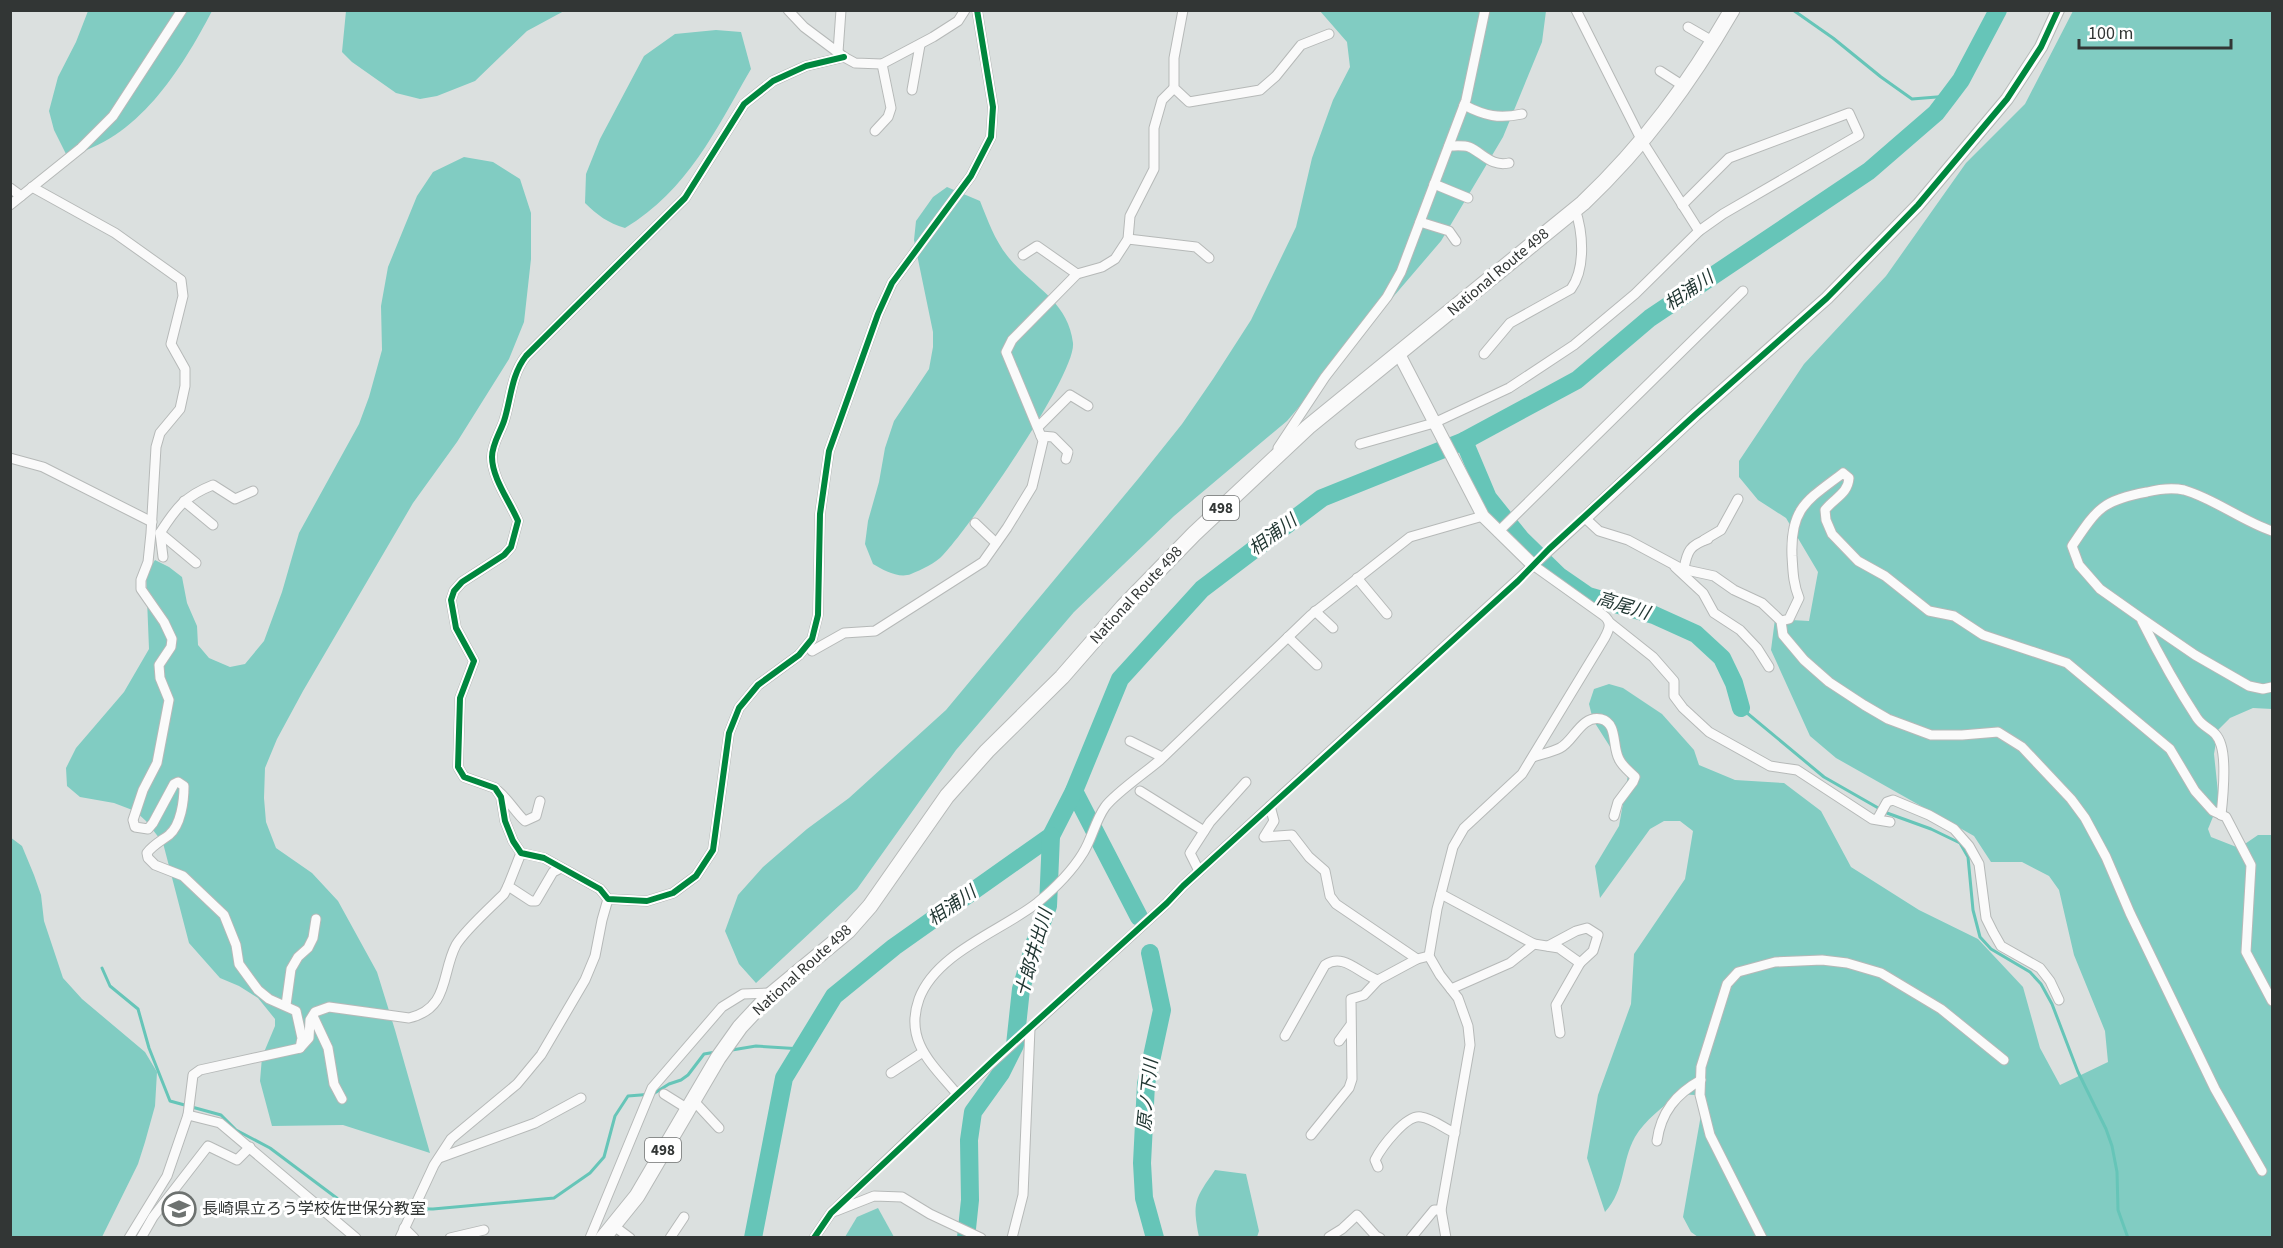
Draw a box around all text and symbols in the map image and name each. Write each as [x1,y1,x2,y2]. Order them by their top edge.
scale bar [2079,12,2230,50]
text: 100 m [2088,21,2133,46]
street label: National Route 498 [1442,223,1554,321]
water label: 相浦川 [1660,264,1720,316]
road number: 498 [1203,496,1239,520]
water label: 相浦川 [1244,508,1304,561]
street label: National Route 498 [1085,541,1187,649]
water label: 高尾川 [1594,586,1654,626]
water label: 相浦川 [923,879,983,932]
water label: 十郎井出川 [1010,904,1059,1000]
street label: National Route 498 [748,919,857,1021]
water label: 原ノ下川 [1132,1056,1164,1132]
road number: 498 [645,1138,681,1162]
school or university icon: 長崎県立ろう学校佐世保分教室 [161,1191,197,1227]
place label: 長崎県立ろう学校佐世保分教室 [202,1198,426,1220]

